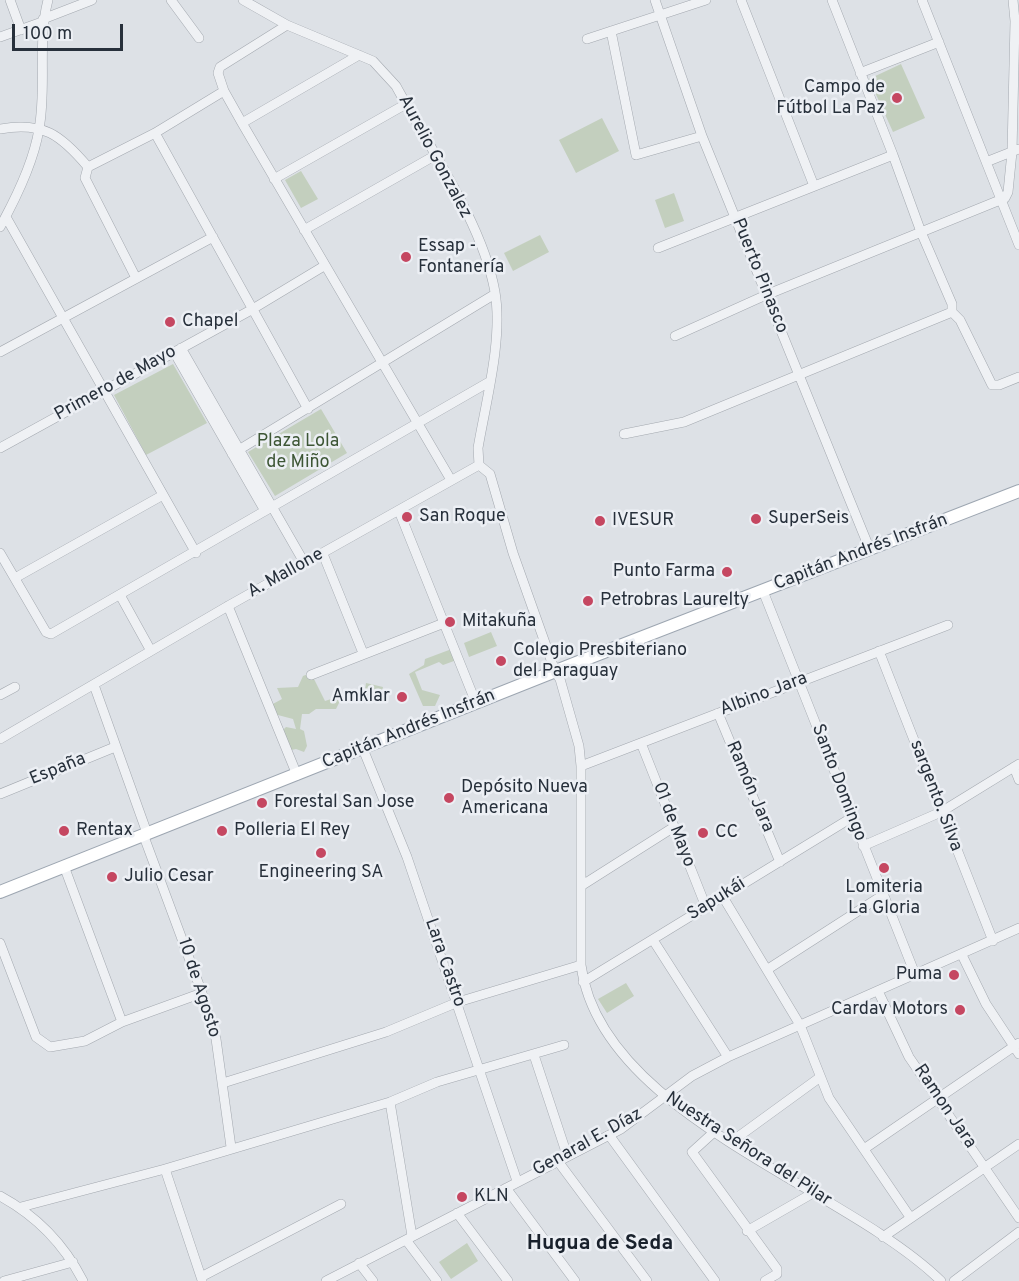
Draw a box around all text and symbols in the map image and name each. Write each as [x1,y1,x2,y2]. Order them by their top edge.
scale bar [15,12,126,50]
text: 100 m [23,23,72,46]
place label: Campo de Fútbol La Paz [776,77,885,119]
marker: Campo de Fútbol La Paz [890,91,904,105]
street label: Aurelio Gonzalez [392,92,476,222]
street label: Puerto Pinasco [726,215,792,337]
place label: Essap - Fontanería [418,236,504,278]
marker: Essap - Fontanería [399,250,413,264]
place label: Chapel [182,311,238,333]
marker: Chapel [163,315,177,329]
street label: Primero de Mayo [51,342,181,426]
park label: Plaza Lola de Miño [257,431,339,474]
place label: San Roque [419,506,506,528]
place label: SuperSeis [768,508,849,530]
marker: San Roque [400,510,414,524]
place label: IVESUR [612,510,674,532]
street label: Capitán Andrés Insfrán [771,510,951,596]
marker: SuperSeis [749,512,763,526]
marker: IVESUR [593,514,607,528]
street label: A. Mallone [244,544,328,604]
place label: Punto Farma [613,561,715,583]
marker: Punto Farma [720,565,734,579]
place label: Petrobras Laurelty [600,590,749,612]
marker: Petrobras Laurelty [581,594,595,608]
place label: Mitakuña [462,611,536,633]
marker: Mitakuña [443,615,457,629]
place label: Colegio Presbiteriano del Paraguay [513,640,687,682]
marker: Colegio Presbiteriano del Paraguay [494,654,508,668]
street label: Albino Jara [717,668,811,722]
street label: Capitán Andrés Insfrán [319,685,499,775]
place label: Amklar [332,686,390,708]
marker: Amklar [395,690,409,704]
street label: Santo Domingo [806,721,870,845]
street label: sargento. Silva [904,737,966,855]
street label: Ramón Jara [720,738,778,836]
street label: España [27,749,89,791]
place label: Depósito Nueva Americana [461,777,588,820]
street label: 01 de Mayo [647,779,699,871]
marker: Depósito Nueva Americana [442,791,456,805]
place label: Forestal San Jose [274,792,414,814]
marker: Forestal San Jose [255,796,269,810]
place label: Rentax [76,820,133,842]
place label: Polleria El Rey [234,820,350,842]
place label: CC [715,822,738,844]
marker: Rentax [57,824,71,838]
marker: Polleria El Rey [215,824,229,838]
marker: CC [696,826,710,840]
marker: Engineering SA [314,846,328,860]
marker: Lomiteria La Gloria [877,861,891,875]
place label: Engineering SA [259,862,383,884]
place label: Julio Cesar [124,866,214,888]
marker: Julio Cesar [105,870,119,884]
street label: Sapukái [684,874,750,926]
place label: Lomiteria La Gloria [845,877,923,920]
street label: Lara Castro [419,916,469,1010]
street label: 10 de Agosto [172,935,224,1041]
place label: Puma [896,964,942,986]
marker: Puma [947,968,961,982]
place label: Cardav Motors [831,999,948,1021]
marker: Cardav Motors [953,1003,967,1017]
street label: Ramon Jara [908,1061,980,1153]
street label: Nuestra Señora del Pilar [661,1088,835,1212]
street label: Genaral E. Díaz [530,1104,646,1182]
place label: KLN [474,1186,509,1208]
marker: KLN [455,1190,469,1204]
district label: Hugua de Seda [527,1232,673,1258]

